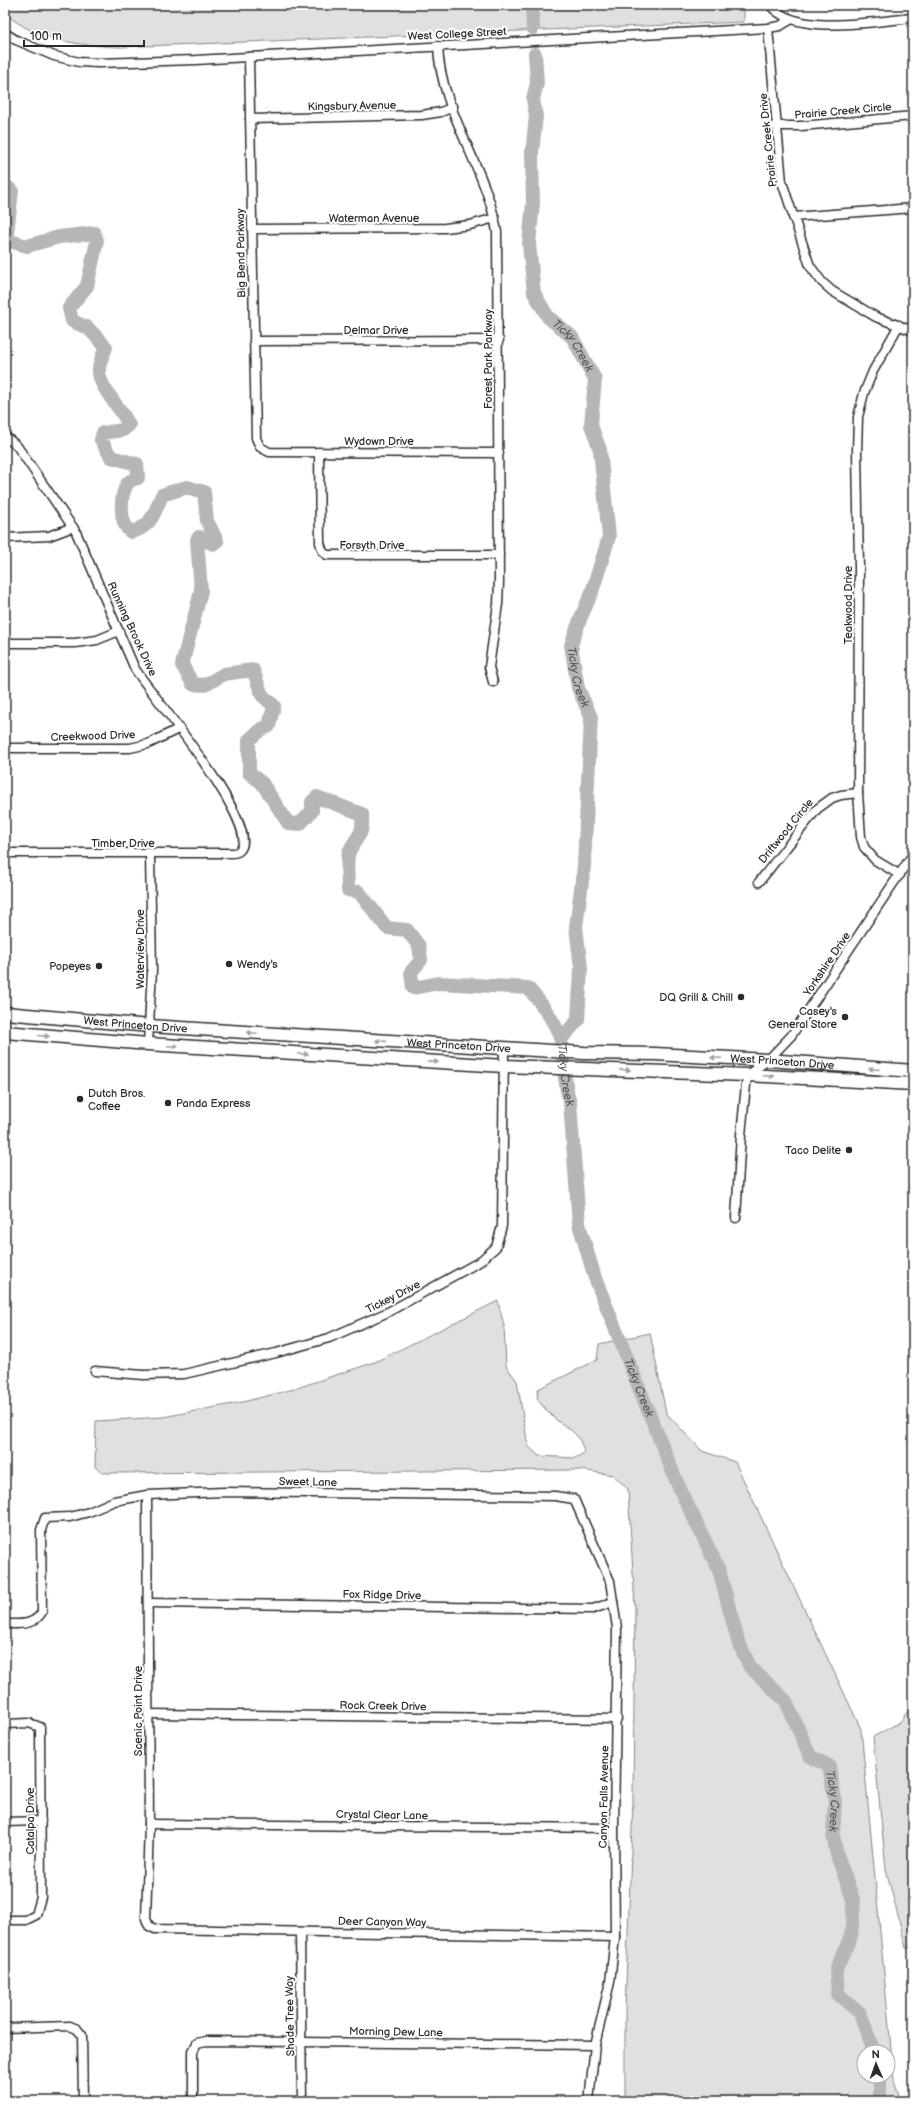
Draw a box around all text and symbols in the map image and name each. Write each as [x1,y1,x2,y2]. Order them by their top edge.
scale bar [24,22,144,48]
street label: West College Street [407,25,507,43]
text: 100 m [30,29,62,44]
street label: Prairie Creek Drive [757,92,779,188]
street label: Kingsbury Avenue [308,99,397,113]
street label: Prairie Creek Circle [794,100,893,122]
street label: Big Bend Parkway [234,208,248,298]
street label: Waterman Avenue [329,212,420,225]
street label: Forest Park Parkway [482,309,495,409]
water label: Ticky Creek [549,316,598,375]
street label: Delmar Drive [344,324,409,337]
street label: Wydown Drive [344,435,414,448]
street label: Forsyth Drive [339,539,405,552]
street label: Teakwood Drive [842,565,855,644]
street label: Running Brook Drive [104,580,160,679]
water label: Ticky Creek [564,646,594,710]
street label: Creekwood Drive [50,728,136,744]
street label: Driftwood Circle [756,796,816,866]
street label: Timber Drive [91,837,155,850]
street label: Waterview Drive [134,909,147,989]
street label: Yorkshire Drive [800,929,853,999]
place label: Wendy's [237,958,278,971]
marker: Wendy's [224,959,234,969]
place label: Popeyes [49,960,92,973]
marker: Popeyes [94,961,104,971]
place label: DQ Grill & Chill [659,991,733,1004]
marker: DQ Grill & Chill [736,992,746,1002]
place label: Casey's General Store [768,1005,838,1031]
marker: Casey's General Store [840,1012,850,1022]
street label: West Princeton Drive [83,1014,188,1035]
one-way arrow [246,1029,258,1036]
one-way arrow [38,1033,50,1040]
street label: West Princeton Drive [406,1035,512,1055]
one-way arrow [375,1037,387,1044]
one-way arrow [167,1042,179,1049]
water label: Ticky Creek [554,1044,578,1109]
one-way arrow [297,1050,309,1057]
street label: West Princeton Drive [730,1052,835,1072]
one-way arrow [710,1055,723,1061]
one-way arrow [427,1058,439,1065]
one-way arrow [867,1066,880,1072]
one-way arrow [619,1067,631,1074]
one-way arrow [763,1073,775,1080]
place label: Dutch Bros. Coffee [88,1087,145,1113]
marker: Dutch Bros. Coffee [75,1094,85,1104]
place label: Panda Express [176,1097,251,1110]
marker: Panda Express [163,1098,173,1108]
place label: Taco Delite [785,1144,841,1157]
marker: Taco Delite [844,1145,854,1155]
street label: Tickey Drive [364,1278,423,1316]
water label: Ticky Creek [620,1356,658,1420]
street label: Sweet Lane [279,1475,338,1489]
street label: Fox Ridge Drive [343,1588,422,1602]
street label: Scenic Point Drive [132,1665,145,1756]
street label: Rock Creek Drive [339,1699,427,1713]
street label: Canyon Falls Avenue [597,1745,611,1849]
water label: Ticky Creek [822,1769,843,1833]
street label: Catalpa Drive [24,1787,37,1855]
street label: Crystal Clear Lane [336,1808,429,1822]
street label: Deer Canyon Way [338,1915,426,1929]
street label: Shade Tree Way [283,1976,297,2056]
street label: Morning Dew Lane [349,2025,443,2039]
north arrow [856,2044,896,2084]
text: N [871,2048,880,2061]

